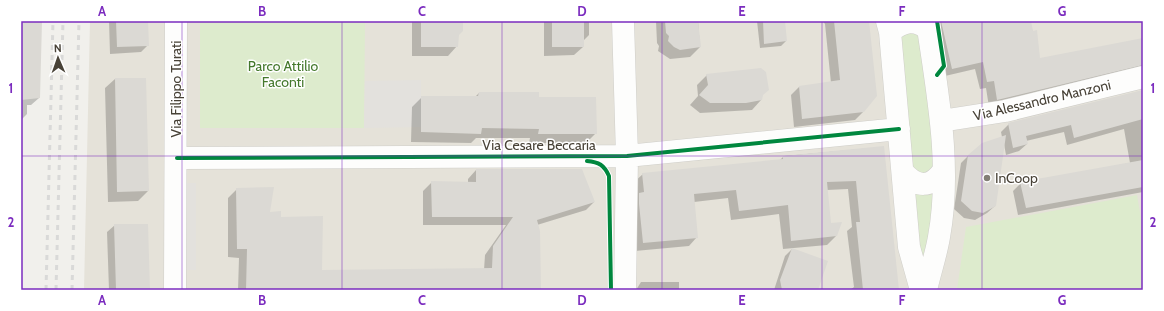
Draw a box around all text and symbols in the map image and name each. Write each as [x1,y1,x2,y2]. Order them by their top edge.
text: A [98,3,107,19]
text: B [258,3,266,19]
text: C [418,3,426,19]
text: D [577,3,587,19]
text: E [738,3,746,19]
text: F [899,3,906,19]
text: G [1058,3,1067,19]
north arrow [38,38,78,78]
street label: Via Filippo Turati [167,40,185,138]
text: N [54,41,62,55]
park label: Parco Attilio Faconti [248,57,319,91]
street label: Via Alessandro Manzoni [971,75,1113,125]
text: 1 [9,80,13,96]
text: 1 [1151,80,1155,96]
street label: Via Cesare Beccaria [482,136,596,154]
place label: InCoop [995,169,1038,187]
marker: InCoop [982,173,992,183]
text: 2 [8,214,15,230]
text: 2 [1150,214,1157,230]
text: A [98,292,107,308]
text: B [258,292,266,308]
text: C [418,292,426,308]
text: D [577,292,587,308]
text: E [738,292,746,308]
text: F [899,292,906,308]
text: G [1058,292,1067,308]

